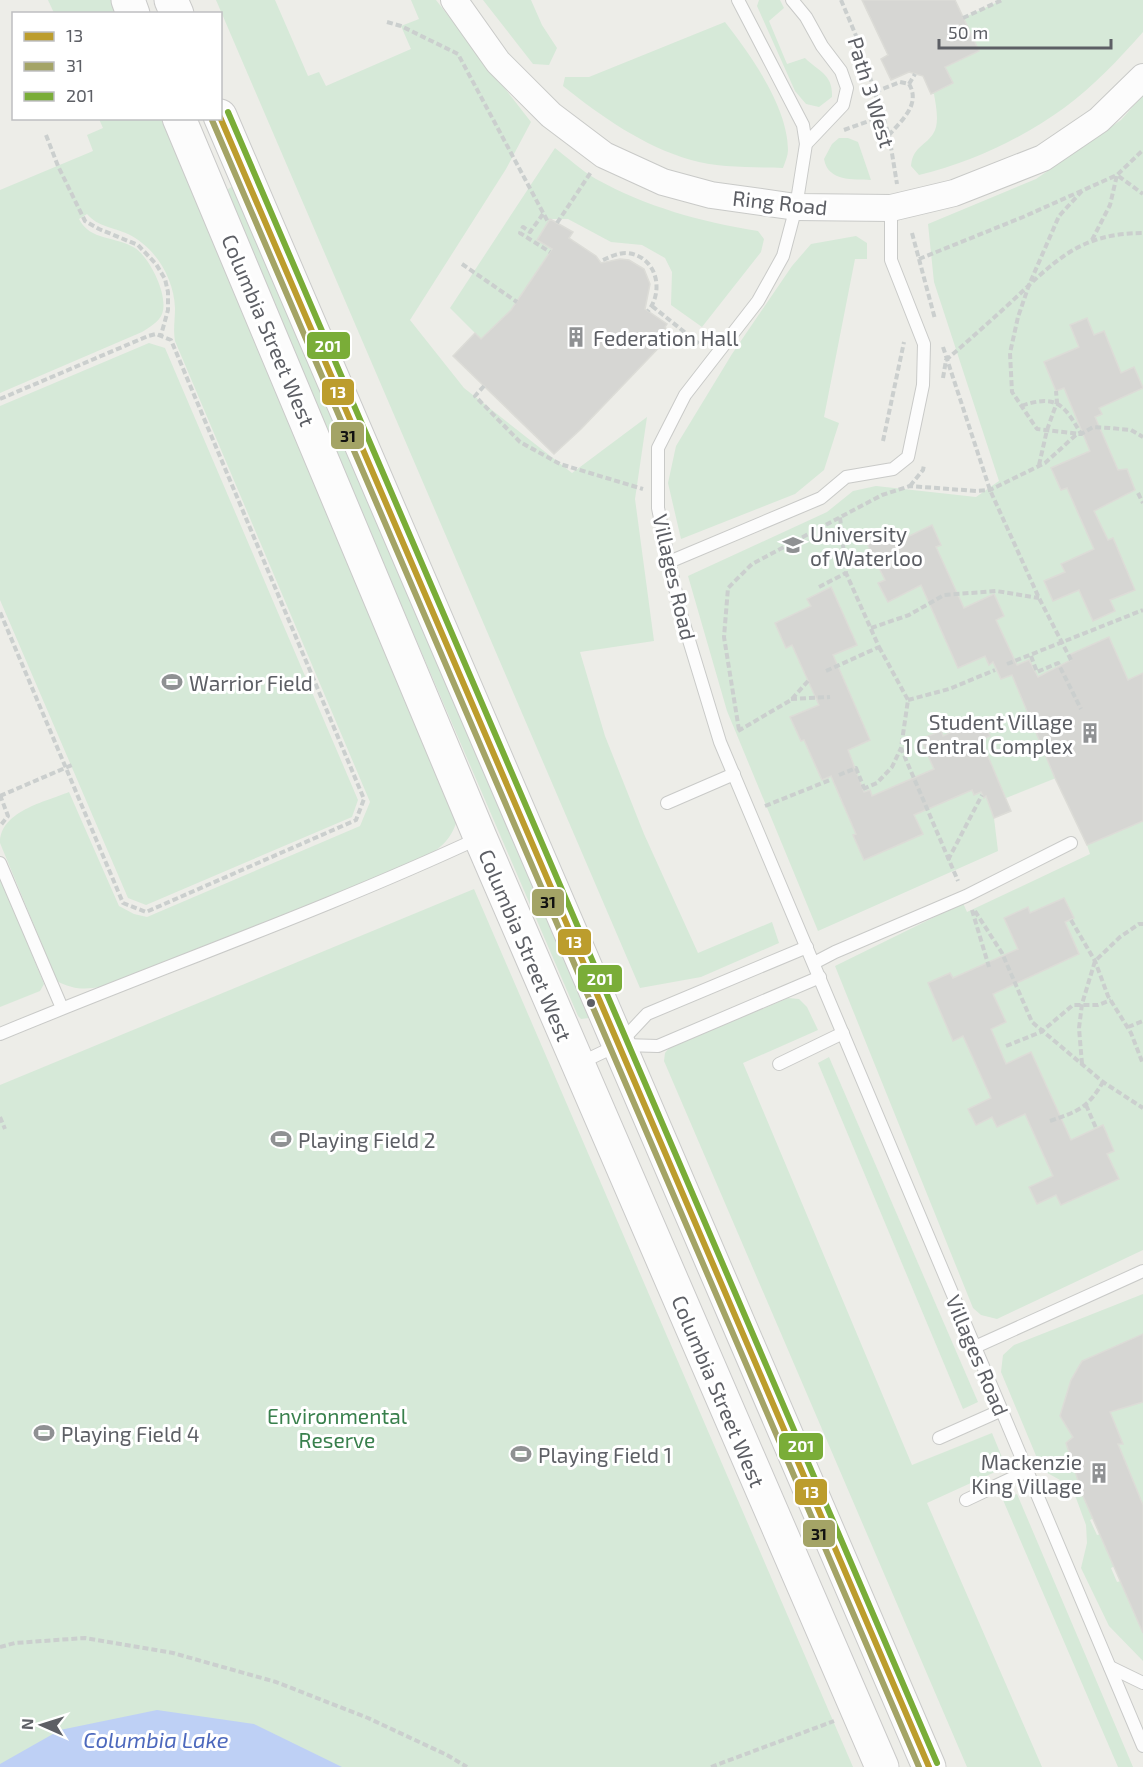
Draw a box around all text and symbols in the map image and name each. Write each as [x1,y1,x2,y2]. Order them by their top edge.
legend [12,12,222,120]
scale bar [939,12,1112,50]
text: 50 m [948,21,988,43]
text: 13 [66,24,83,46]
street label: Path 3 West [843,34,901,150]
text: 31 [66,54,83,76]
text: 201 [66,84,94,106]
street label: Ring Road [731,185,829,219]
street label: Columbia Street West [217,230,321,430]
building icon: Federation Hall [564,325,588,349]
place label: Federation Hall [593,325,739,350]
line badge: 201 [306,331,351,360]
text: 201 [315,336,341,355]
line badge: 13 [321,378,355,406]
text: 13 [330,382,346,401]
line badge: 31 [330,421,365,450]
text: 31 [340,426,356,445]
street label: Villages Road [648,512,702,642]
place label: University of Waterloo [810,521,923,570]
school or university icon: University of Waterloo [781,533,805,557]
sports icon: Warrior Field [160,670,184,694]
place label: Warrior Field [189,670,313,695]
place label: Student Village 1 Central Complex [903,709,1073,758]
building icon: Student Village 1 Central Complex [1078,721,1102,745]
street label: Columbia Street West [474,845,578,1045]
line badge: 31 [531,888,565,917]
text: 31 [540,892,556,911]
line badge: 13 [557,928,592,956]
text: 13 [566,932,582,951]
line badge: 201 [577,964,623,993]
text: 201 [587,969,613,988]
unlabelled marker [585,997,597,1009]
sports icon: Playing Field 2 [269,1127,293,1151]
place label: Playing Field 2 [298,1127,436,1152]
street label: Columbia Street West [667,1291,771,1491]
street label: Villages Road [941,1291,1015,1419]
park label: Environmental Reserve [267,1403,408,1452]
sports icon: Playing Field 4 [32,1421,56,1445]
place label: Playing Field 4 [61,1421,200,1446]
line badge: 201 [778,1432,824,1461]
text: 201 [788,1436,814,1455]
sports icon: Playing Field 1 [509,1442,533,1466]
place label: Playing Field 1 [538,1442,672,1467]
place label: Mackenzie King Village [971,1449,1082,1498]
building icon: Mackenzie King Village [1087,1461,1111,1485]
line badge: 13 [794,1478,828,1506]
text: 13 [803,1482,819,1501]
line badge: 31 [802,1519,836,1548]
text: 31 [811,1524,827,1543]
north arrow [12,1695,72,1755]
text: N [17,1718,36,1730]
water label: Columbia Lake [83,1726,229,1752]

